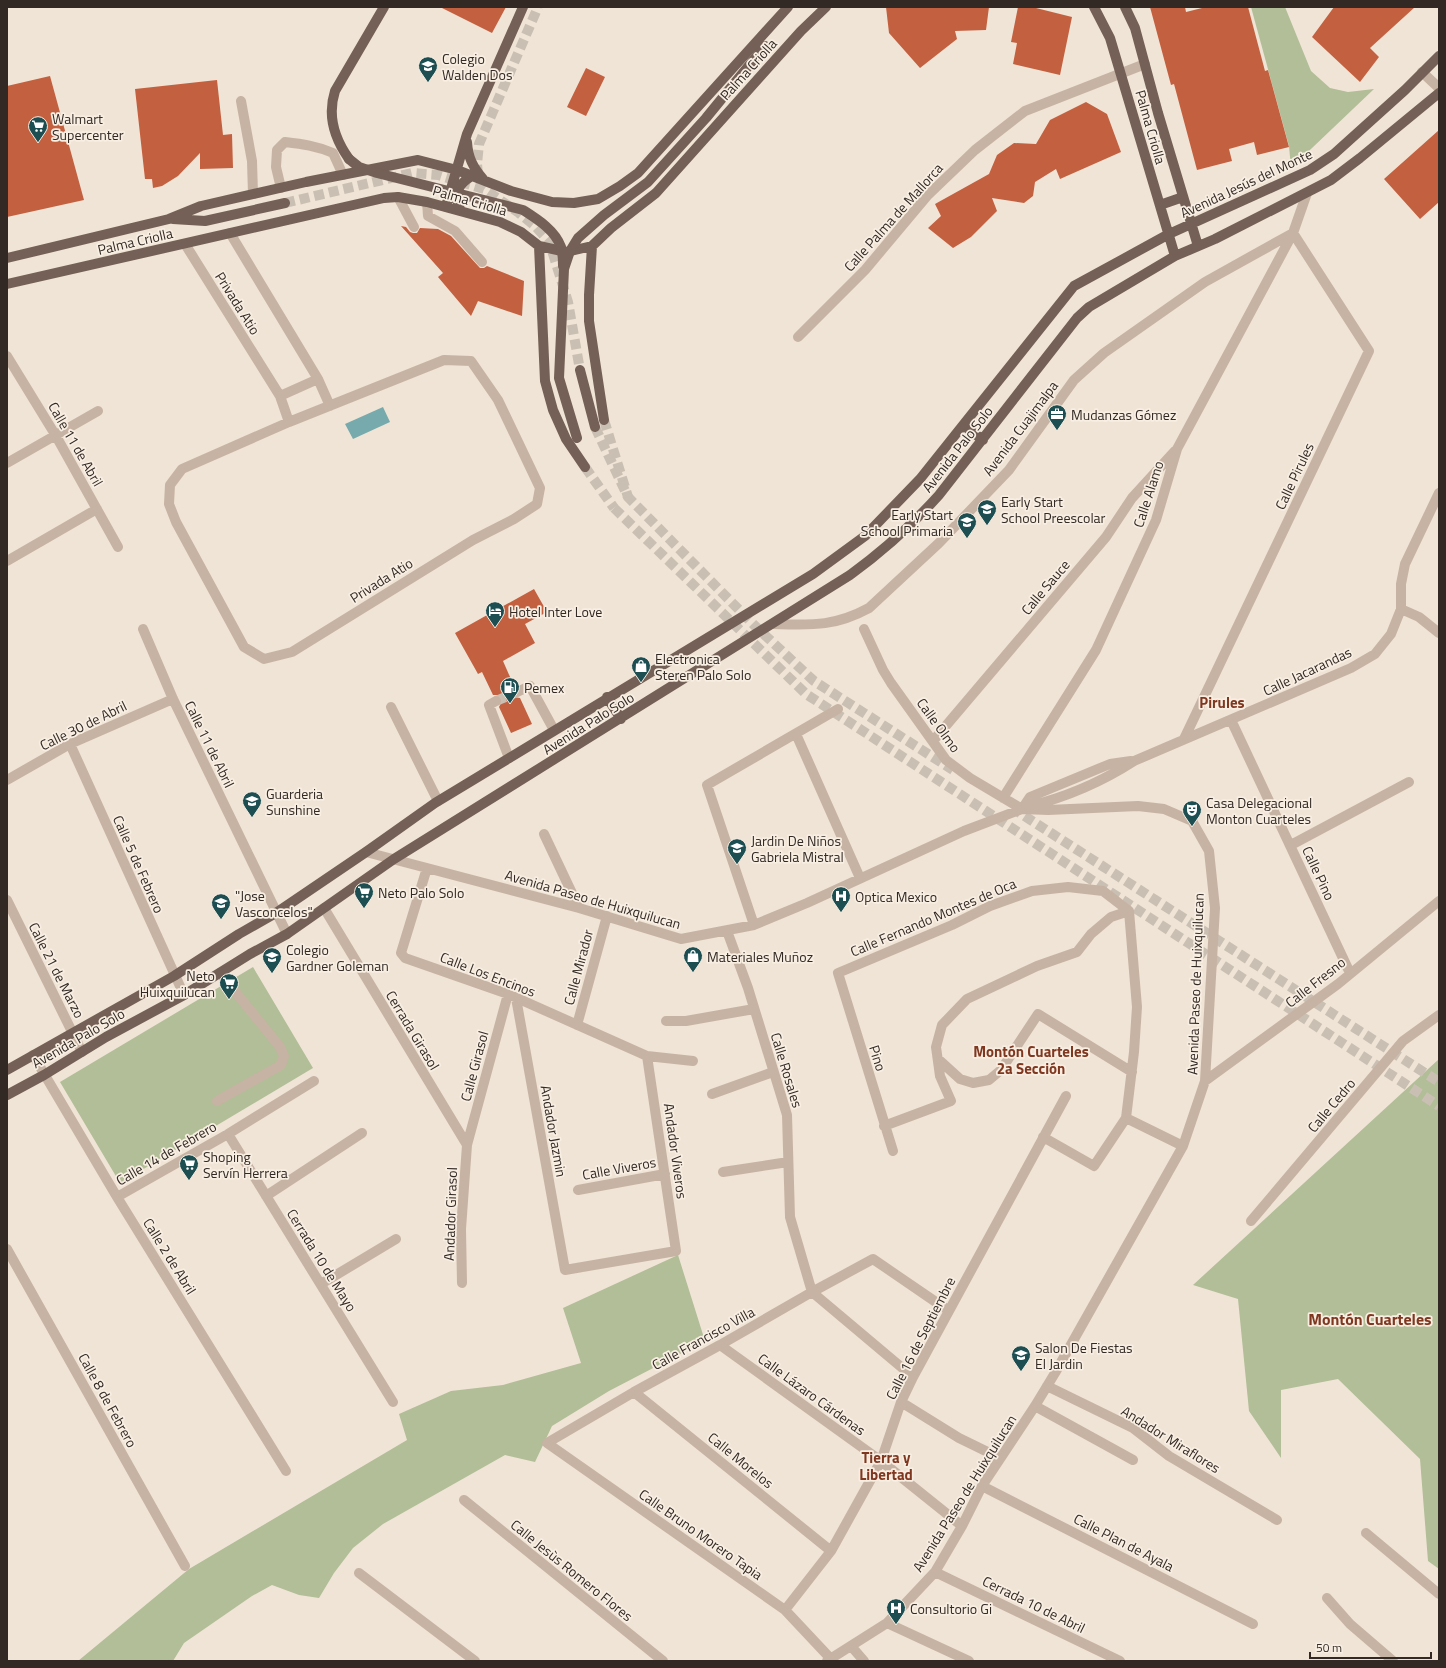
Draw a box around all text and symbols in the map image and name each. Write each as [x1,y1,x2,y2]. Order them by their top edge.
street label: Palma Criolla [715,34,781,104]
place label: Colegio Walden Dos [442,48,512,85]
school or university icon: Colegio Walden Dos [417,55,439,83]
street label: Palma Criolla [1130,87,1172,167]
place label: Walmart Supercenter [52,108,124,145]
supermarket icon: Walmart Supercenter [27,115,49,143]
street label: Avenida Jesús del Monte [1176,143,1316,223]
street label: Calle Palma de Mallorca [839,158,947,276]
street label: Palma Criolla [430,179,510,221]
street label: Palma Criolla [95,222,175,260]
street label: Privada Atio [210,267,266,339]
street label: Avenida Cuajimalpa [977,376,1063,480]
street label: Calle 11 de Abril [43,398,109,490]
street label: Avenida Palo Solo [917,401,997,497]
office icon: Mudanzas Gómez [1046,403,1068,431]
place label: Mudanzas Gómez [1071,404,1176,425]
street label: Calle Pirules [1269,439,1319,513]
street label: Calle Alamo [1127,458,1169,530]
place label: Early Start School Preescolar [1001,491,1106,528]
school or university icon: Early Start School Preescolar [976,498,998,526]
place label: Early Start School Primaria [861,504,953,541]
school or university icon: Early Start School Primaria [956,511,978,539]
street label: Privada Atio [345,552,417,608]
street label: Calle Sauce [1016,555,1074,619]
hotel icon: Hotel Inter Love [484,600,506,628]
place label: Hotel Inter Love [509,601,602,622]
street label: Calle Jacarandas [1259,641,1355,701]
place label: Electronica Steren Palo Solo [655,648,751,685]
shop icon: Electronica Steren Palo Solo [630,655,652,683]
fuel station icon: Pemex [499,676,521,704]
place label: Pemex [524,677,565,698]
street label: Avenida Palo Solo [538,686,638,760]
district label: Pirules [1199,691,1245,714]
street label: Calle Olmo [912,693,966,757]
street label: Calle 30 de Abril [36,695,130,755]
street label: Calle 11 de Abril [180,697,240,791]
place label: Guarderia Sunshine [266,783,323,820]
school or university icon: Guarderia Sunshine [241,790,263,818]
place label: Casa Delegacional Monton Cuarteles [1206,792,1312,829]
theatre icon: Casa Delegacional Monton Cuarteles [1181,799,1203,827]
street label: Calle 5 de Febrero [108,812,170,916]
place label: Jardin De Niños Gabriela Mistral [751,830,844,867]
school or university icon: Jardin De Niños Gabriela Mistral [726,837,748,865]
street label: Calle Pino [1297,842,1341,904]
street label: Avenida Paseo de Huixquilucan [503,864,683,934]
street label: Calle Fernando Montes de Oca [847,873,1019,961]
supermarket icon: Neto Palo Solo [353,881,375,909]
place label: Neto Palo Solo [378,882,464,903]
place label: "Jose Vasconcelos" [235,885,313,922]
hospital icon: Optica Mexico [830,885,852,913]
place label: Optica Mexico [855,886,937,907]
school or university icon: "Jose Vasconcelos" [210,892,232,920]
street label: Avenida Paseo de Huixquilucan [1181,893,1209,1075]
street label: Calle 21 de Marzo [24,918,90,1022]
street label: Calle Mirador [558,927,598,1007]
place label: Colegio Gardner Goleman [286,939,389,976]
shop icon: Materiales Muñoz [682,945,704,973]
school or university icon: Colegio Gardner Goleman [261,946,283,974]
street label: Calle Los Encinos [437,946,539,1002]
place label: Materiales Muñoz [707,946,813,967]
street label: Calle Fresno [1280,952,1350,1012]
place label: Neto Huixquilucan [140,965,215,1002]
supermarket icon: Neto Huixquilucan [218,972,240,1000]
street label: Cerrada Girasol [381,986,445,1074]
street label: Avenida Palo Solo [28,1003,128,1073]
street label: Calle Girasol [455,1029,493,1103]
street label: Calle Rosales [766,1030,808,1110]
district label: Montón Cuarteles 2a Sección [973,1040,1089,1080]
street label: Pino [864,1042,892,1074]
street label: Calle Cedro [1302,1073,1360,1137]
street label: Andador Jazmin [536,1084,572,1178]
street label: Andador Viveros [659,1102,693,1200]
street label: Calle 14 de Febrero [112,1116,220,1190]
place label: Shoping Servín Herrera [203,1146,288,1183]
street label: Calle Viveros [580,1151,658,1185]
supermarket icon: Shoping Servín Herrera [178,1153,200,1181]
street label: Andador Girasol [438,1167,462,1261]
street label: Cerrada 10 de Mayo [282,1204,362,1316]
street label: Calle 2 de Abril [138,1214,202,1298]
street label: Calle 16 de Septiembre [880,1273,960,1403]
street label: Calle Francisco Villa [648,1301,758,1375]
district label: Montón Cuarteles [1308,1307,1432,1331]
place label: Salon De Fiestas El Jardin [1035,1337,1132,1374]
school or university icon: Salon De Fiestas El Jardin [1010,1344,1032,1372]
street label: Calle Lázaro Cárdenas [754,1348,870,1440]
street label: Calle 8 de Febrero [73,1349,143,1451]
street label: Andador Miraflores [1117,1400,1225,1478]
street label: Avenida Paseo de Huixquilucan [907,1410,1021,1576]
street label: Calle Morelos [704,1427,778,1493]
district label: Tierra y Libertad [859,1446,913,1486]
street label: Calle Bruno Morero Tapia [635,1483,767,1585]
street label: Calle Plan de Ayala [1070,1508,1178,1576]
street label: Calle Jesùs Romero Flores [506,1514,638,1626]
street label: Cerrada 10 de Abril [979,1570,1089,1638]
hospital icon: Consultorio Gi [885,1597,907,1625]
place label: Consultorio Gi [910,1598,992,1619]
scale bar [1310,1634,1431,1660]
text: 50 m [1316,1638,1342,1657]

